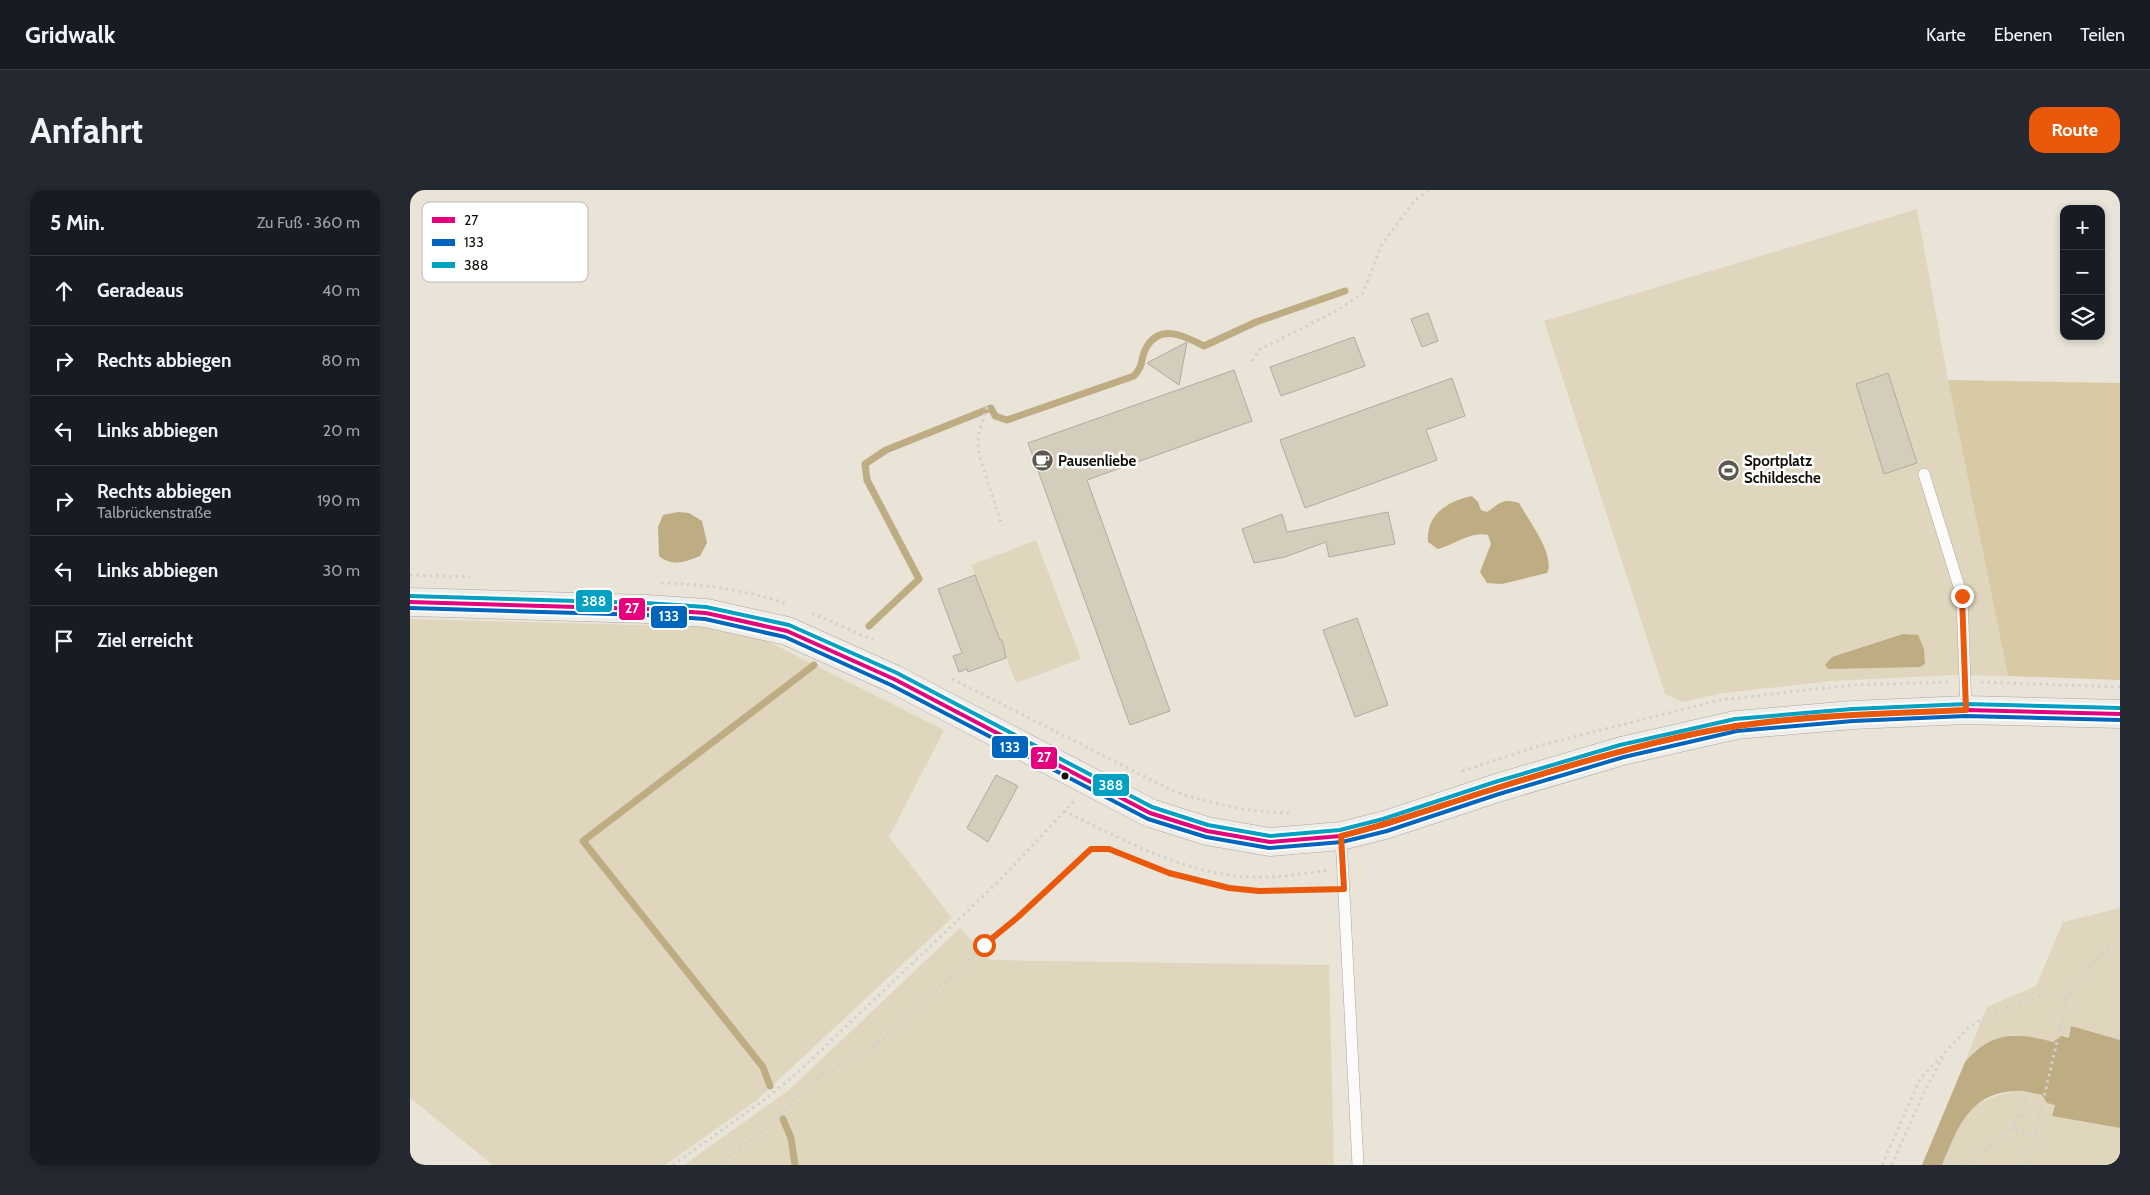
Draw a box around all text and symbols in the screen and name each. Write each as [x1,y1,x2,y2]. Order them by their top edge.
text: Gridwalk [25,20,115,49]
text: Karte [1926,24,1966,46]
text: Ebenen [1994,24,2052,46]
text: Teilen [2080,24,2125,46]
button: Route [2029,107,2120,153]
text: Anfahrt [30,109,143,152]
legend [422,202,588,282]
map controls [2060,205,2105,340]
button: + [2060,205,2105,250]
text: 5 Min. [50,210,105,235]
text: 27 [464,211,478,229]
text: Zu Fuß · 360 m [257,213,360,232]
text: 133 [464,233,484,251]
button: − [2060,250,2105,295]
text: 388 [464,256,489,274]
icon: ahead [50,277,78,305]
text: Geradeaus [97,279,183,302]
text: 40 m [322,281,360,300]
button: layers [2060,295,2105,340]
icon: right [50,347,78,375]
text: Rechts abbiegen [97,349,231,372]
text: 80 m [322,351,360,370]
icon: left [50,417,78,445]
text: Links abbiegen [97,419,218,442]
text: 20 m [323,421,360,440]
cafe icon: Pausenliebe [1030,449,1054,473]
place label: Pausenliebe [1058,452,1137,470]
place label: Sportplatz Schildesche [1744,452,1821,487]
sports icon: Sportplatz Schildesche [1716,458,1740,482]
text: Rechts abbiegen [97,480,231,503]
icon: right [50,487,78,515]
text: 190 m [317,491,360,510]
text: Talbrückenstraße [97,503,212,522]
icon: left [50,557,78,585]
text: Links abbiegen [97,559,218,582]
text: 30 m [323,561,360,580]
route end [1951,585,1974,608]
line badge: 388 [575,589,613,613]
text: 388 [582,592,606,610]
line badge: 27 [618,597,646,621]
text: 27 [625,599,640,617]
line badge: 133 [650,605,688,629]
text: 133 [659,607,679,625]
icon: arrive [50,627,78,655]
text: Ziel erreicht [97,629,193,652]
line badge: 133 [991,735,1029,759]
text: 133 [1000,738,1020,756]
line badge: 27 [1030,746,1058,770]
text: 27 [1037,748,1052,766]
unlabelled marker [1060,771,1070,781]
line badge: 388 [1092,773,1130,797]
text: 388 [1099,776,1123,794]
route start [973,934,996,957]

